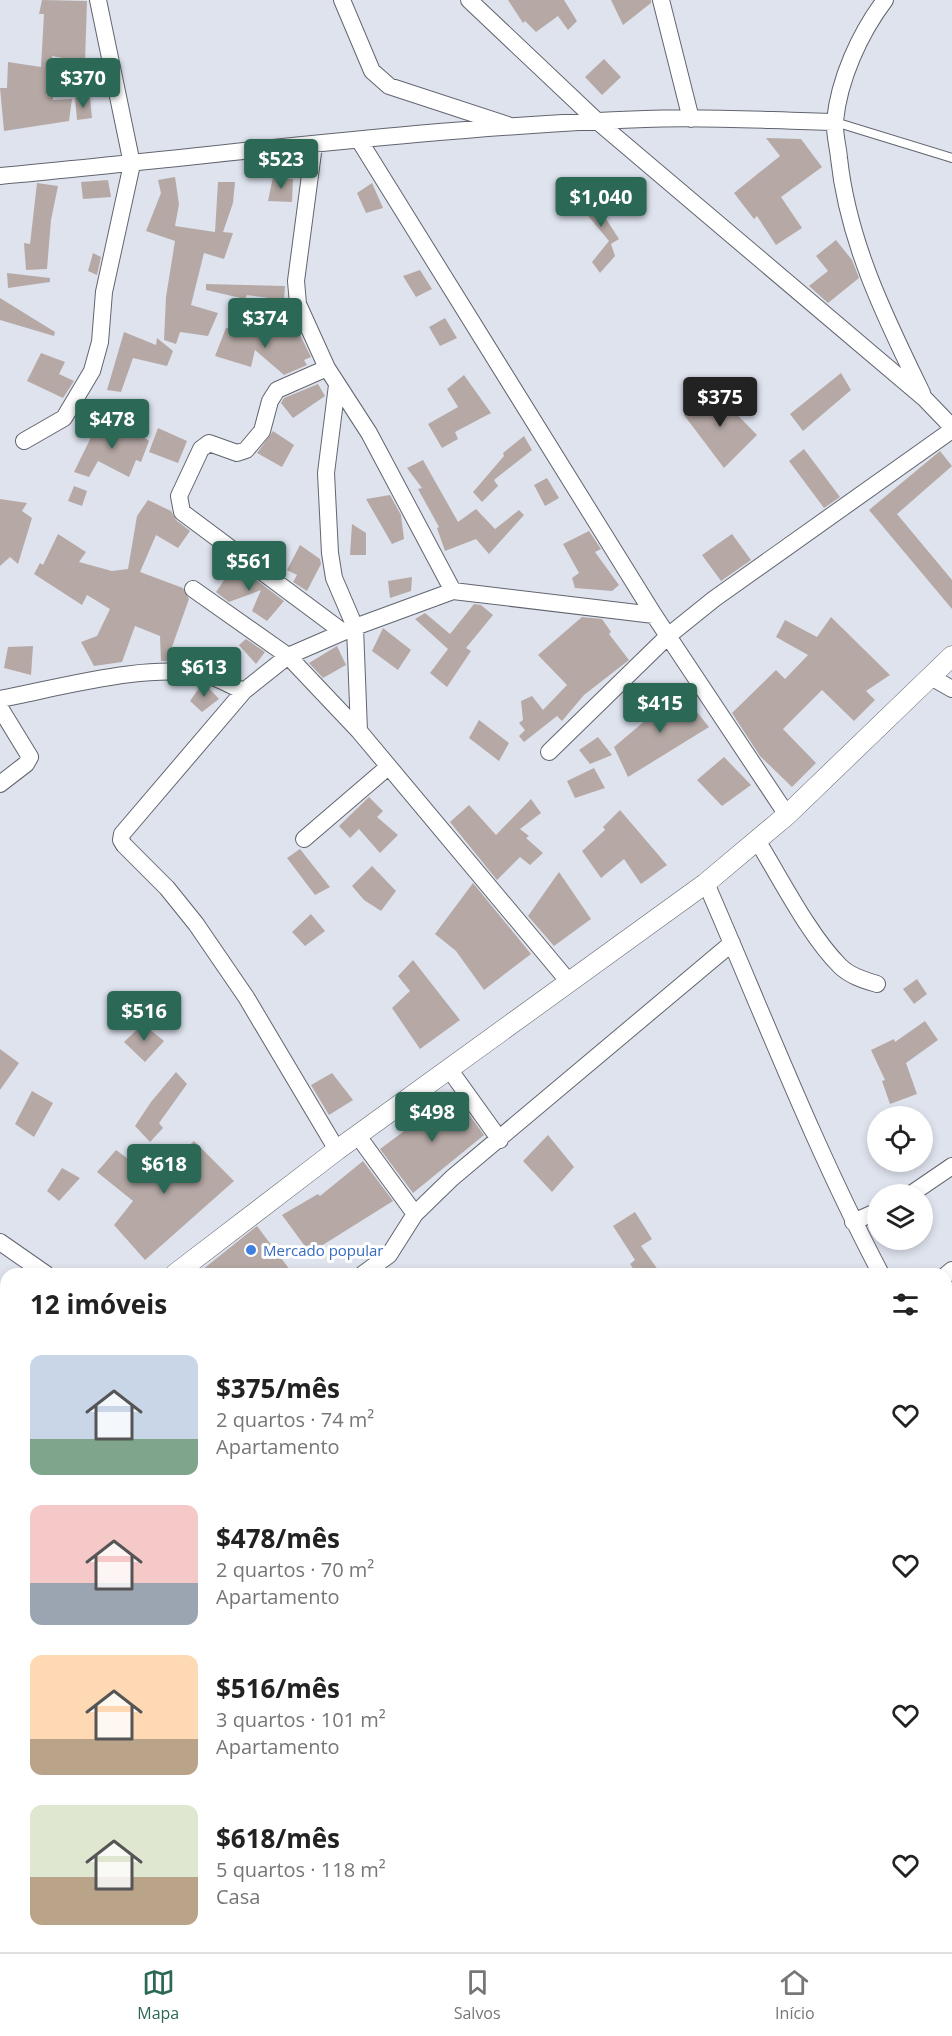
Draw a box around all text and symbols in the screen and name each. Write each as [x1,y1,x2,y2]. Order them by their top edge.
pin: $370 [47,58,119,109]
text: $370 [60,64,106,91]
pin: $523 [245,139,317,190]
text: $523 [258,145,304,172]
pin: $1,040 [552,177,650,228]
text: $1,040 [570,183,632,210]
pin: $374 [229,298,301,349]
text: $374 [242,304,288,331]
pin: $375 [684,377,756,428]
text: $375 [697,383,743,410]
pin: $478 [76,399,148,450]
text: $478 [89,405,135,432]
pin: $561 [213,541,285,592]
text: $561 [226,547,272,574]
pin: $613 [168,647,240,698]
text: $613 [181,653,227,680]
pin: $415 [624,683,696,734]
text: $415 [637,689,683,716]
pin: $516 [108,991,180,1042]
text: $516 [121,997,167,1024]
pin: $498 [396,1092,468,1143]
text: $498 [409,1098,455,1125]
map controls [867,1106,933,1250]
button: locate [867,1106,933,1172]
pin: $618 [128,1144,200,1195]
text: $618 [141,1150,187,1177]
button: layers [867,1184,933,1250]
place label: Mercado popular [263,1240,384,1260]
marker: Mercado popular [244,1243,258,1257]
text: 12 imóveis [30,1286,167,1322]
icon: filters [889,1288,922,1321]
text: $375/mês [216,1370,340,1406]
icon: home [78,1379,150,1451]
icon: heart [889,1399,922,1432]
text: 2 quartos · 74 m² [216,1406,374,1433]
text: Apartamento [216,1433,340,1460]
text: $478/mês [216,1520,340,1556]
icon: home [78,1529,150,1601]
icon: heart [889,1549,922,1582]
text: 2 quartos · 70 m² [216,1556,374,1583]
text: Apartamento [216,1583,340,1610]
text: $516/mês [216,1670,340,1706]
icon: home [78,1679,150,1751]
icon: heart [889,1699,922,1732]
text: 3 quartos · 101 m² [216,1706,386,1733]
text: Apartamento [216,1733,340,1760]
text: $618/mês [216,1820,340,1856]
icon: home [78,1829,150,1901]
icon: heart [889,1849,922,1882]
text: 5 quartos · 118 m² [216,1856,386,1883]
text: Casa [216,1883,260,1910]
tab: Mapa [137,1966,179,2024]
tab: Salvos [454,1966,501,2024]
tab: Início [775,1966,815,2024]

